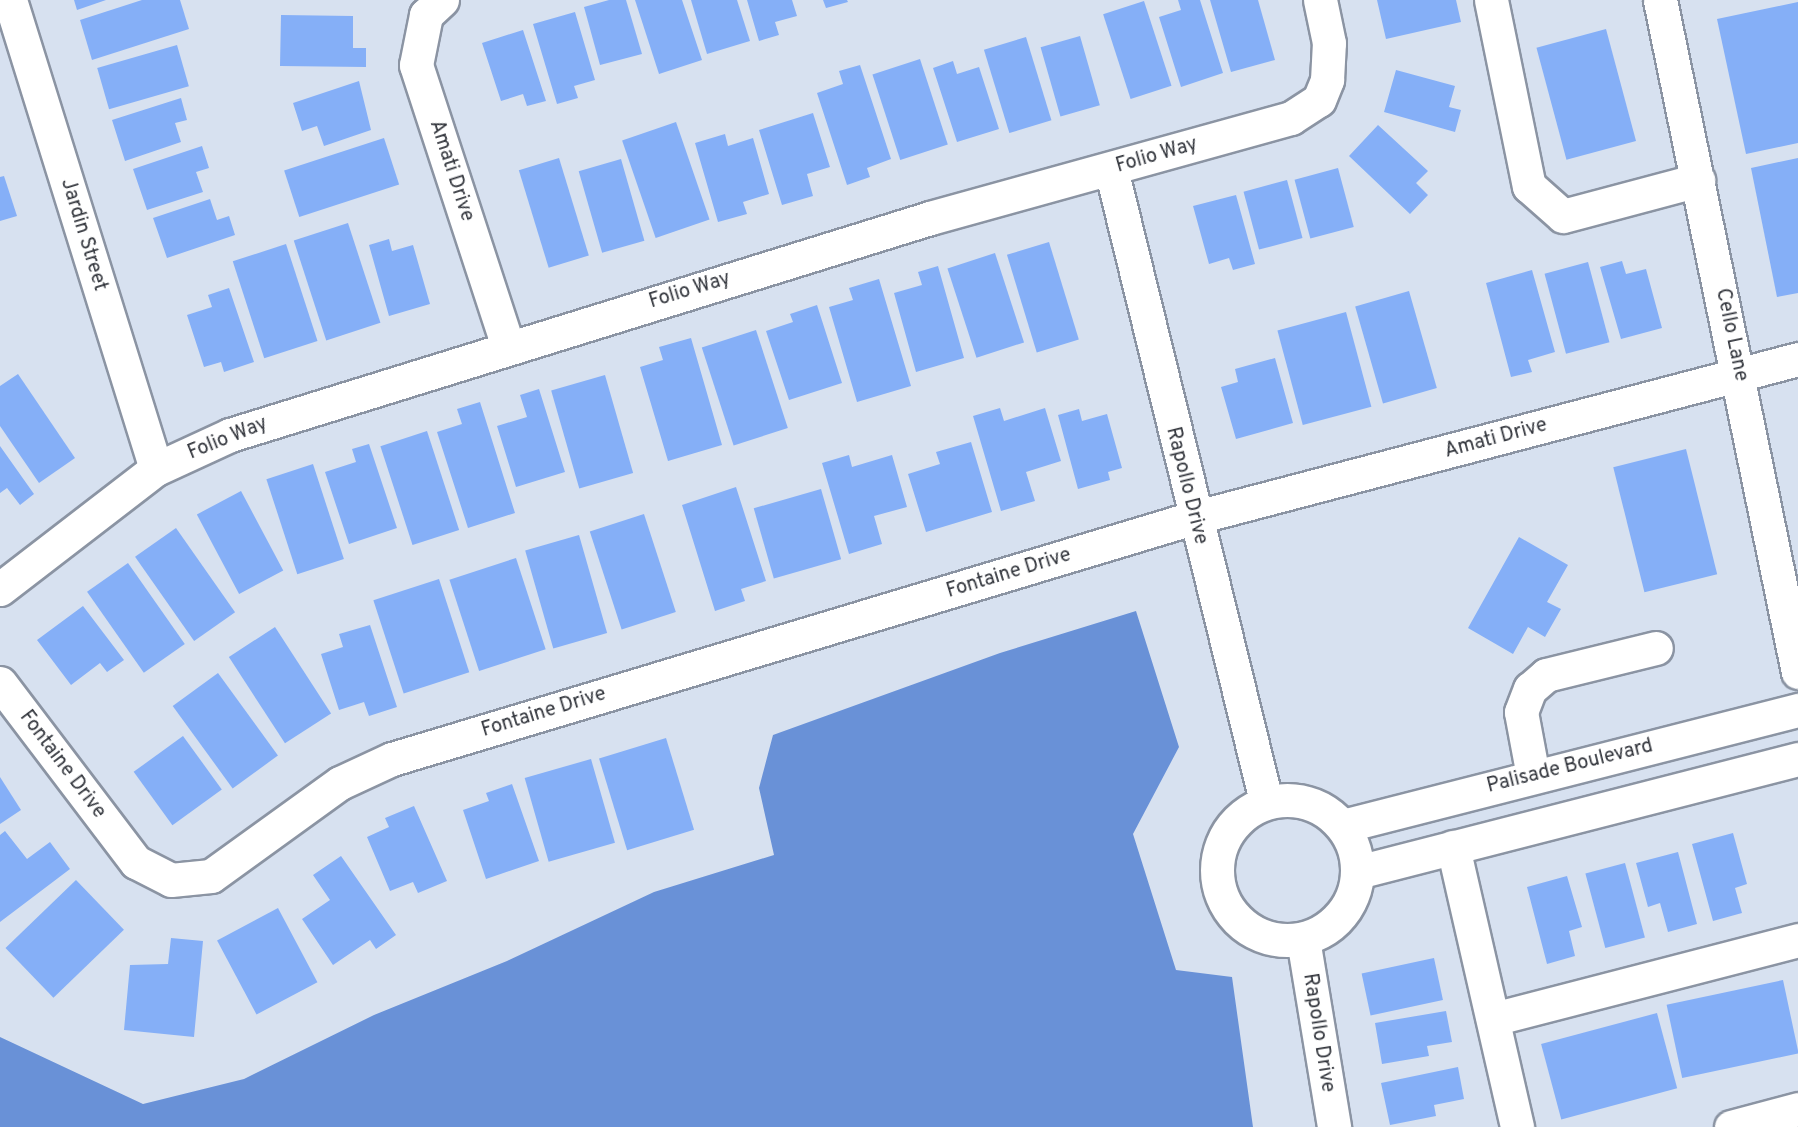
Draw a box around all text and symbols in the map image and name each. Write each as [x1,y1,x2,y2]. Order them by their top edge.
street label: Amati Drive [423,117,479,225]
street label: Folio Way [1113,133,1201,179]
street label: Jardin Street [55,176,111,294]
street label: Folio Way [646,267,734,315]
street label: Cello Lane [1709,286,1753,384]
street label: Folio Way [184,412,272,466]
street label: Amati Drive [1442,414,1550,464]
street label: Rapollo Drive [1160,425,1212,547]
street label: Fontaine Drive [944,544,1074,604]
street label: Fontaine Drive [479,683,609,743]
street label: Fontaine Drive [14,706,110,824]
street label: Palisade Boulevard [1485,735,1655,799]
street label: Rapollo Drive [1297,972,1339,1094]

